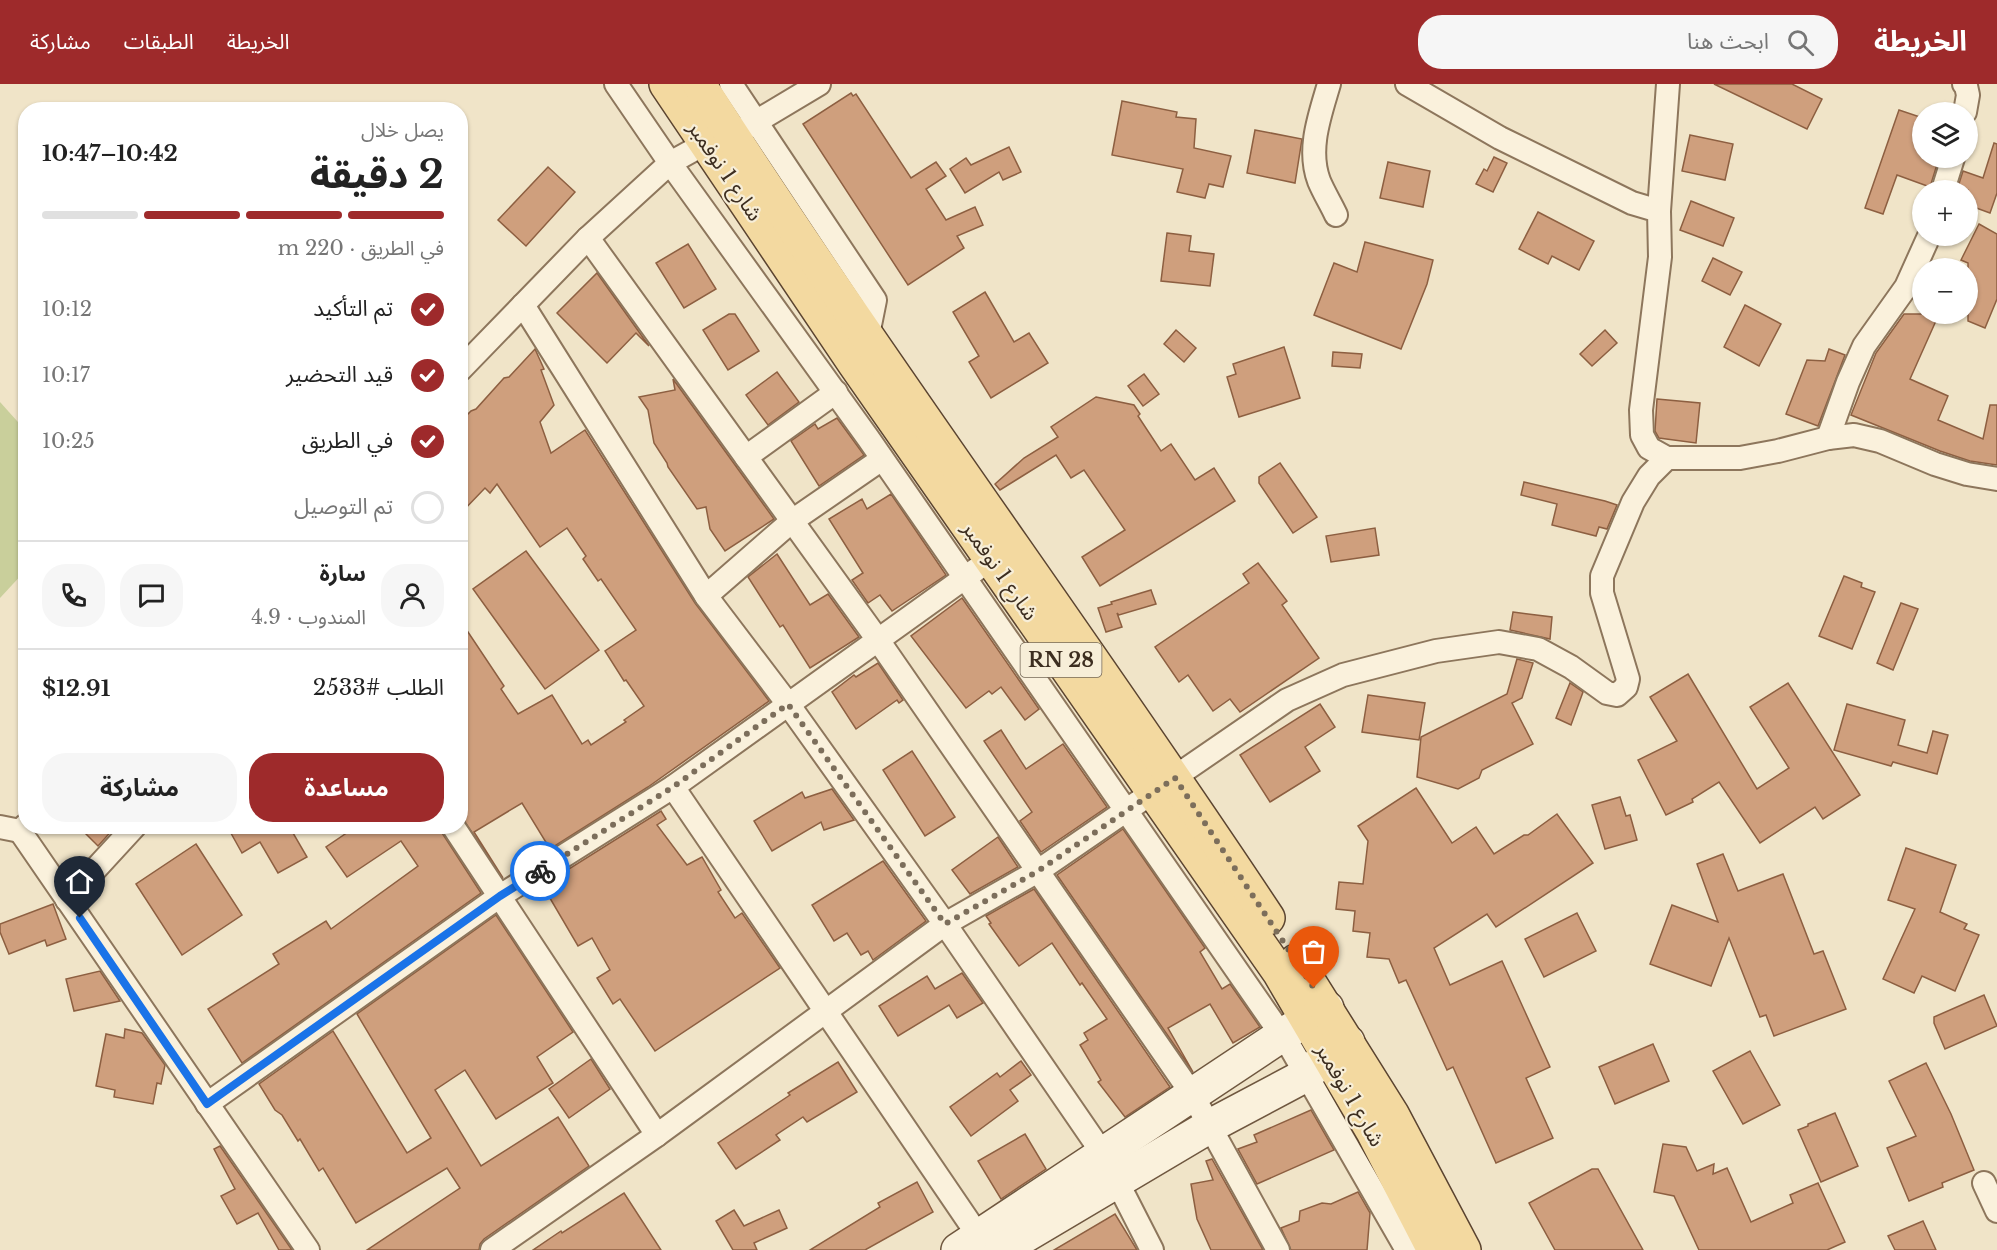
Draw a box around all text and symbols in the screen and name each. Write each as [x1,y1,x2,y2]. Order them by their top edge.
search box [1418,15,1838,69]
text: الخريطة [1874,24,1967,59]
icon: search [1784,26,1817,59]
text: ابحث هنا [1687,28,1769,55]
text: مشاركة [30,29,91,55]
text: الطبقات [124,29,194,55]
text: الخريطة [227,29,290,55]
map controls [1912,102,1978,324]
button: layers [1912,102,1978,168]
street label: شارع 1 نوفمبر [680,115,768,227]
text: يصل خلال [361,118,444,142]
text: 10:42–10:47 [42,140,178,167]
text: 2 دقيقة [310,150,444,199]
button: + [1912,180,1978,246]
text: في الطريق · 220 m [278,236,444,260]
button: − [1912,258,1978,324]
icon: check [411,293,444,326]
text: تم التأكيد [313,295,393,322]
text: 10:12 [42,297,92,321]
icon: check [411,359,444,392]
text: قيد التحضير [286,361,393,388]
text: 10:17 [42,363,90,387]
icon: check [411,425,444,458]
text: في الطريق [302,427,393,454]
text: 10:25 [42,429,95,453]
text: تم التوصيل [294,493,393,520]
street label: شارع 1 نوفمبر [954,516,1044,627]
text: سارة [320,560,366,587]
button: phone [42,564,105,627]
button: chat [120,564,183,627]
button: person [381,564,444,627]
text: المندوب · 4.9 [251,605,366,629]
road number: RN 28 [1020,643,1102,677]
text: الطلب #2533 [313,674,444,701]
text: $12.91 [42,675,110,702]
button: مشاركة [42,753,237,822]
button: مساعدة [249,753,444,822]
courier [510,841,570,901]
icon: bike [524,855,557,888]
pin [54,856,105,918]
icon: home [63,865,96,898]
pin [1288,926,1339,988]
icon: bag [1297,935,1330,968]
street label: شارع 1 نوفمبر [1308,1038,1390,1152]

